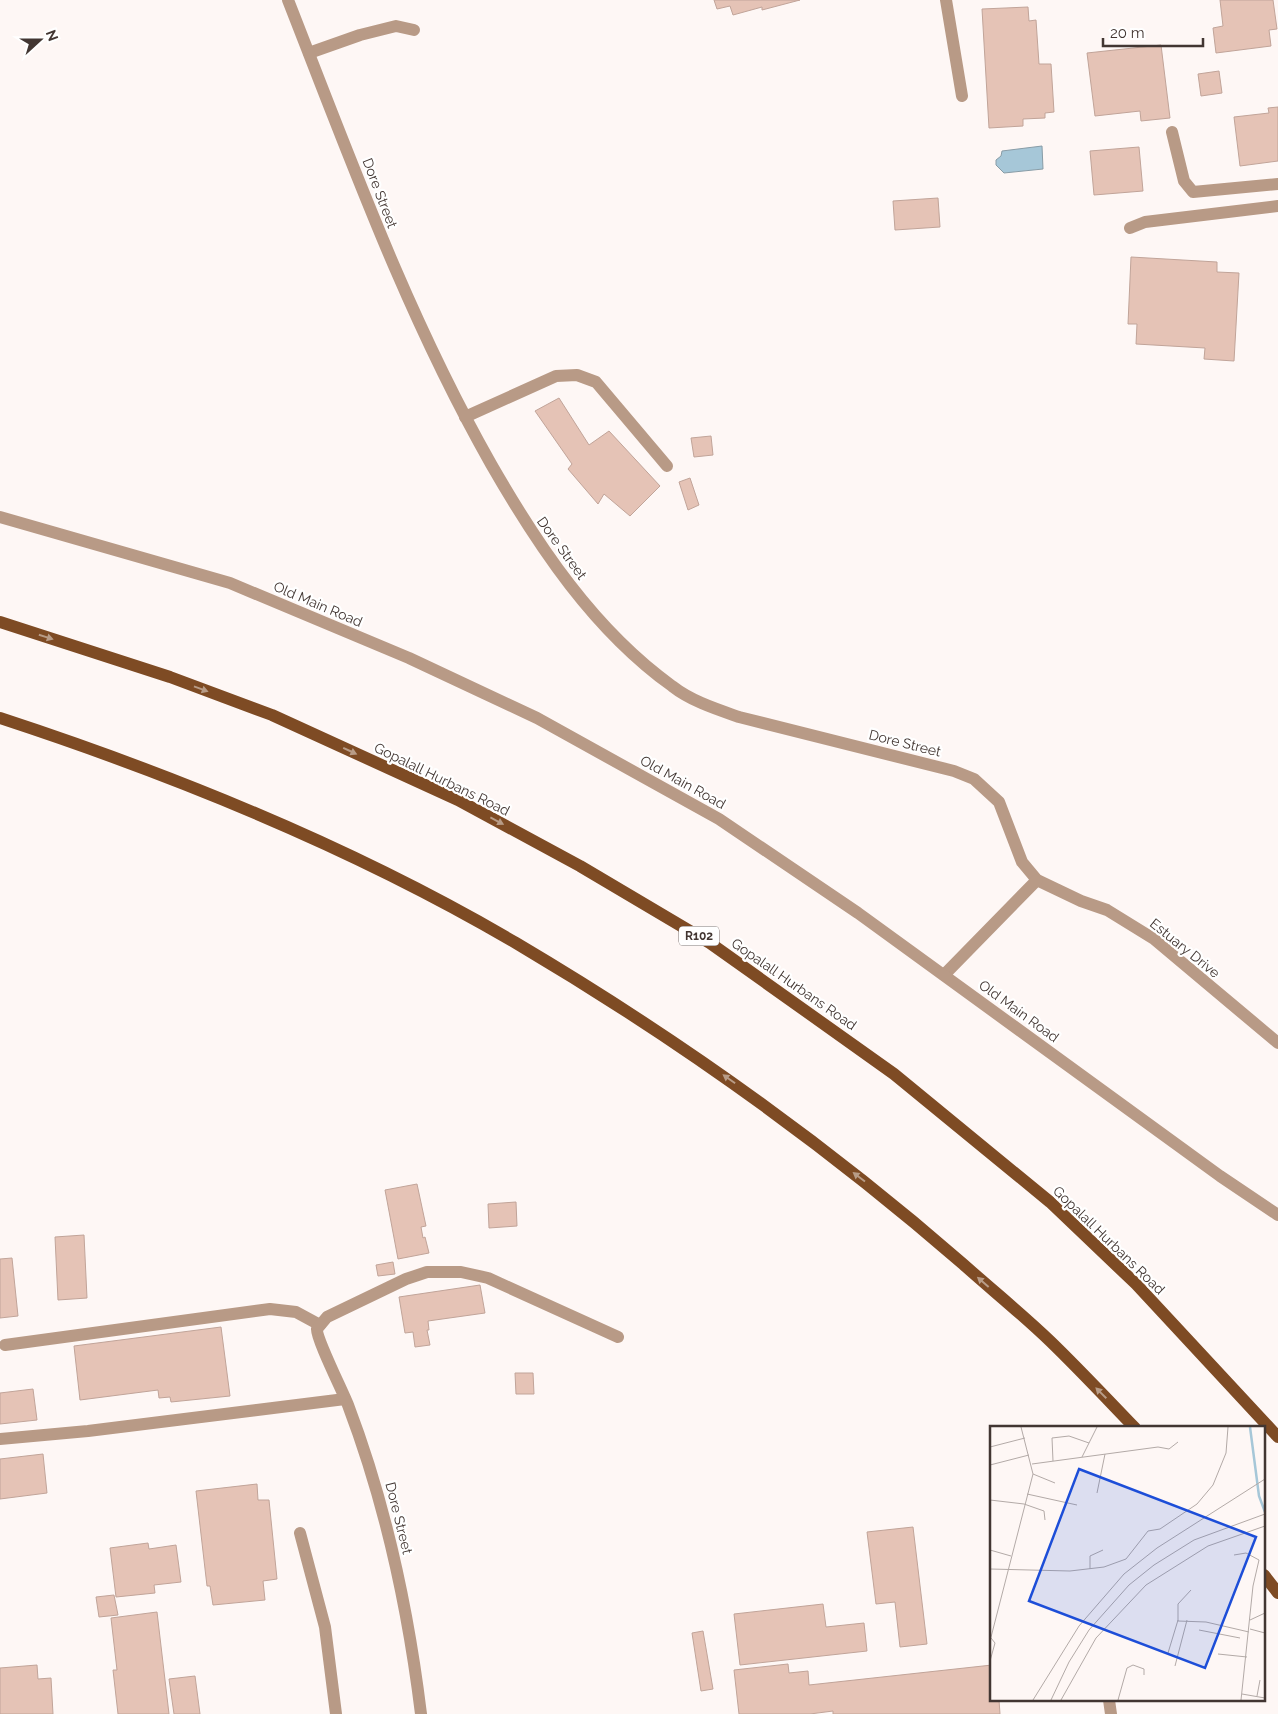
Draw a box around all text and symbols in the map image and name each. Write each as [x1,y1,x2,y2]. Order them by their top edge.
north arrow [15,15,65,65]
scale bar [1103,15,1203,47]
text: 20 m [1110,24,1145,42]
text: N [43,27,62,43]
street label: Dore Street [359,156,401,231]
street label: Dore Street [534,514,590,583]
street label: Old Main Road [271,578,365,630]
one-way arrow [39,634,54,642]
one-way arrow [193,686,208,693]
street label: Dore Street [867,726,943,760]
street label: Gopalall Hurbans Road [372,739,512,819]
one-way arrow [343,747,357,755]
street label: Old Main Road [638,752,728,812]
one-way arrow [490,817,504,825]
street label: Estuary Drive [1147,915,1223,981]
road number: R102 [679,926,719,946]
street label: Gopalall Hurbans Road [728,935,860,1033]
street label: Old Main Road [976,977,1062,1045]
one-way arrow [722,1074,736,1084]
one-way arrow [852,1172,866,1182]
street label: Gopalall Hurbans Road [1050,1183,1168,1297]
one-way arrow [977,1276,989,1288]
one-way arrow [1095,1387,1107,1399]
inset map [990,1426,1266,1702]
street label: Dore Street [382,1480,416,1556]

